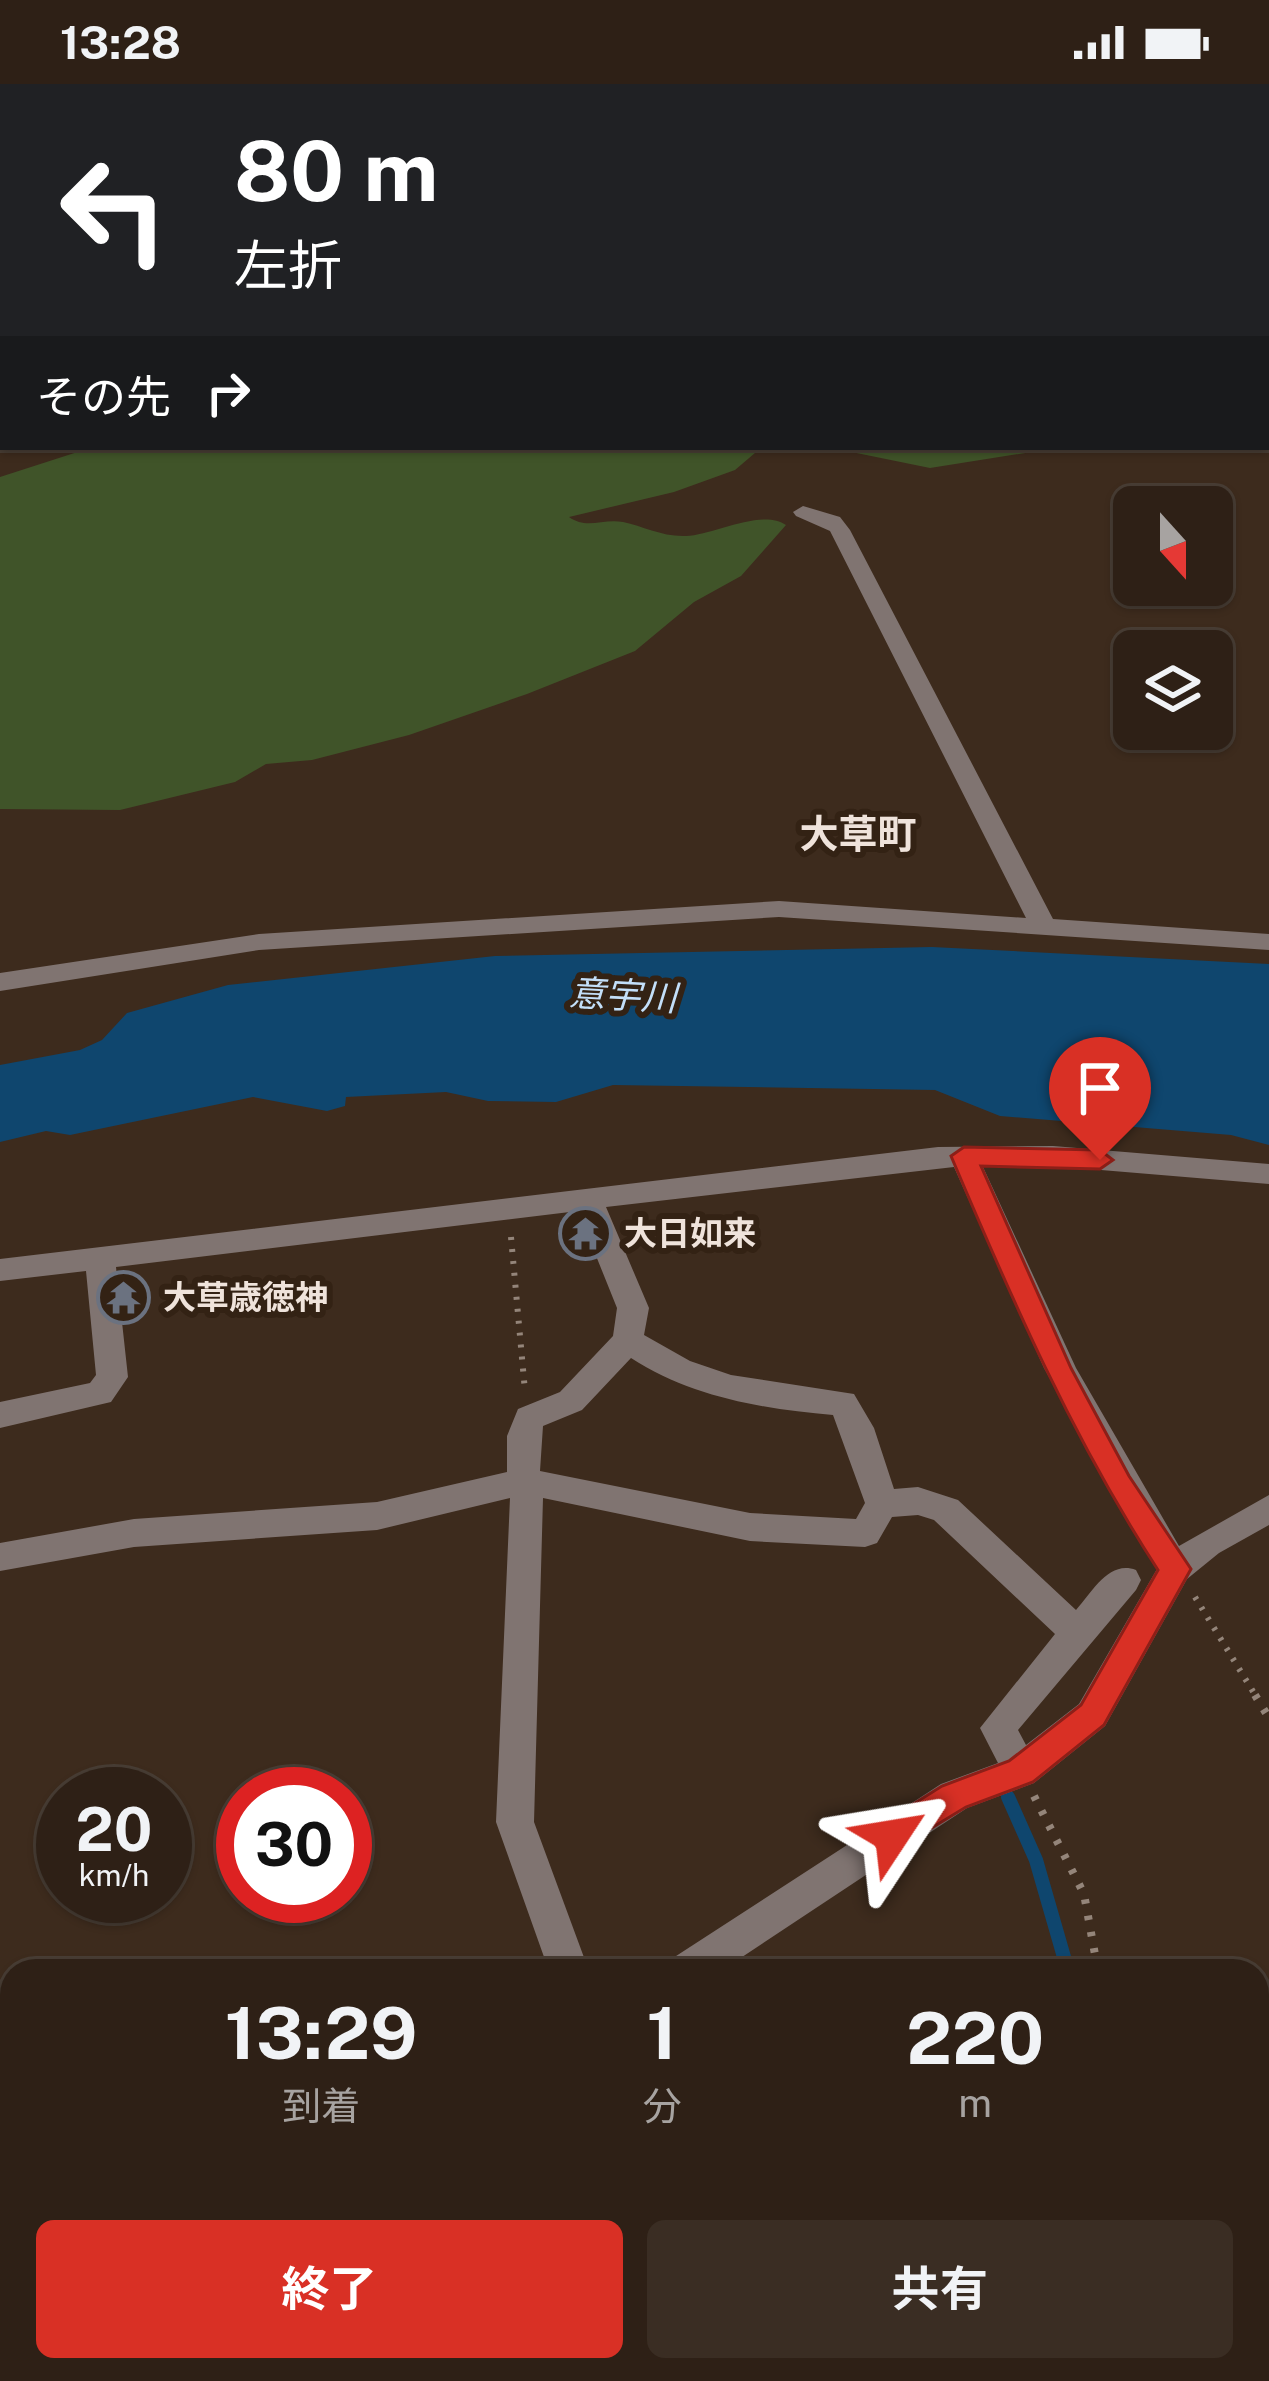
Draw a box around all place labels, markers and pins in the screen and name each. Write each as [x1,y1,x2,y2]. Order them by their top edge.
pin [1049,1037,1151,1160]
temple icon: 大日如来 [557,1205,613,1261]
place label: 大日如来 [624,1214,756,1252]
temple icon: 大草歳徳神 [96,1269,152,1325]
place label: 大草歳徳神 [163,1278,328,1316]

